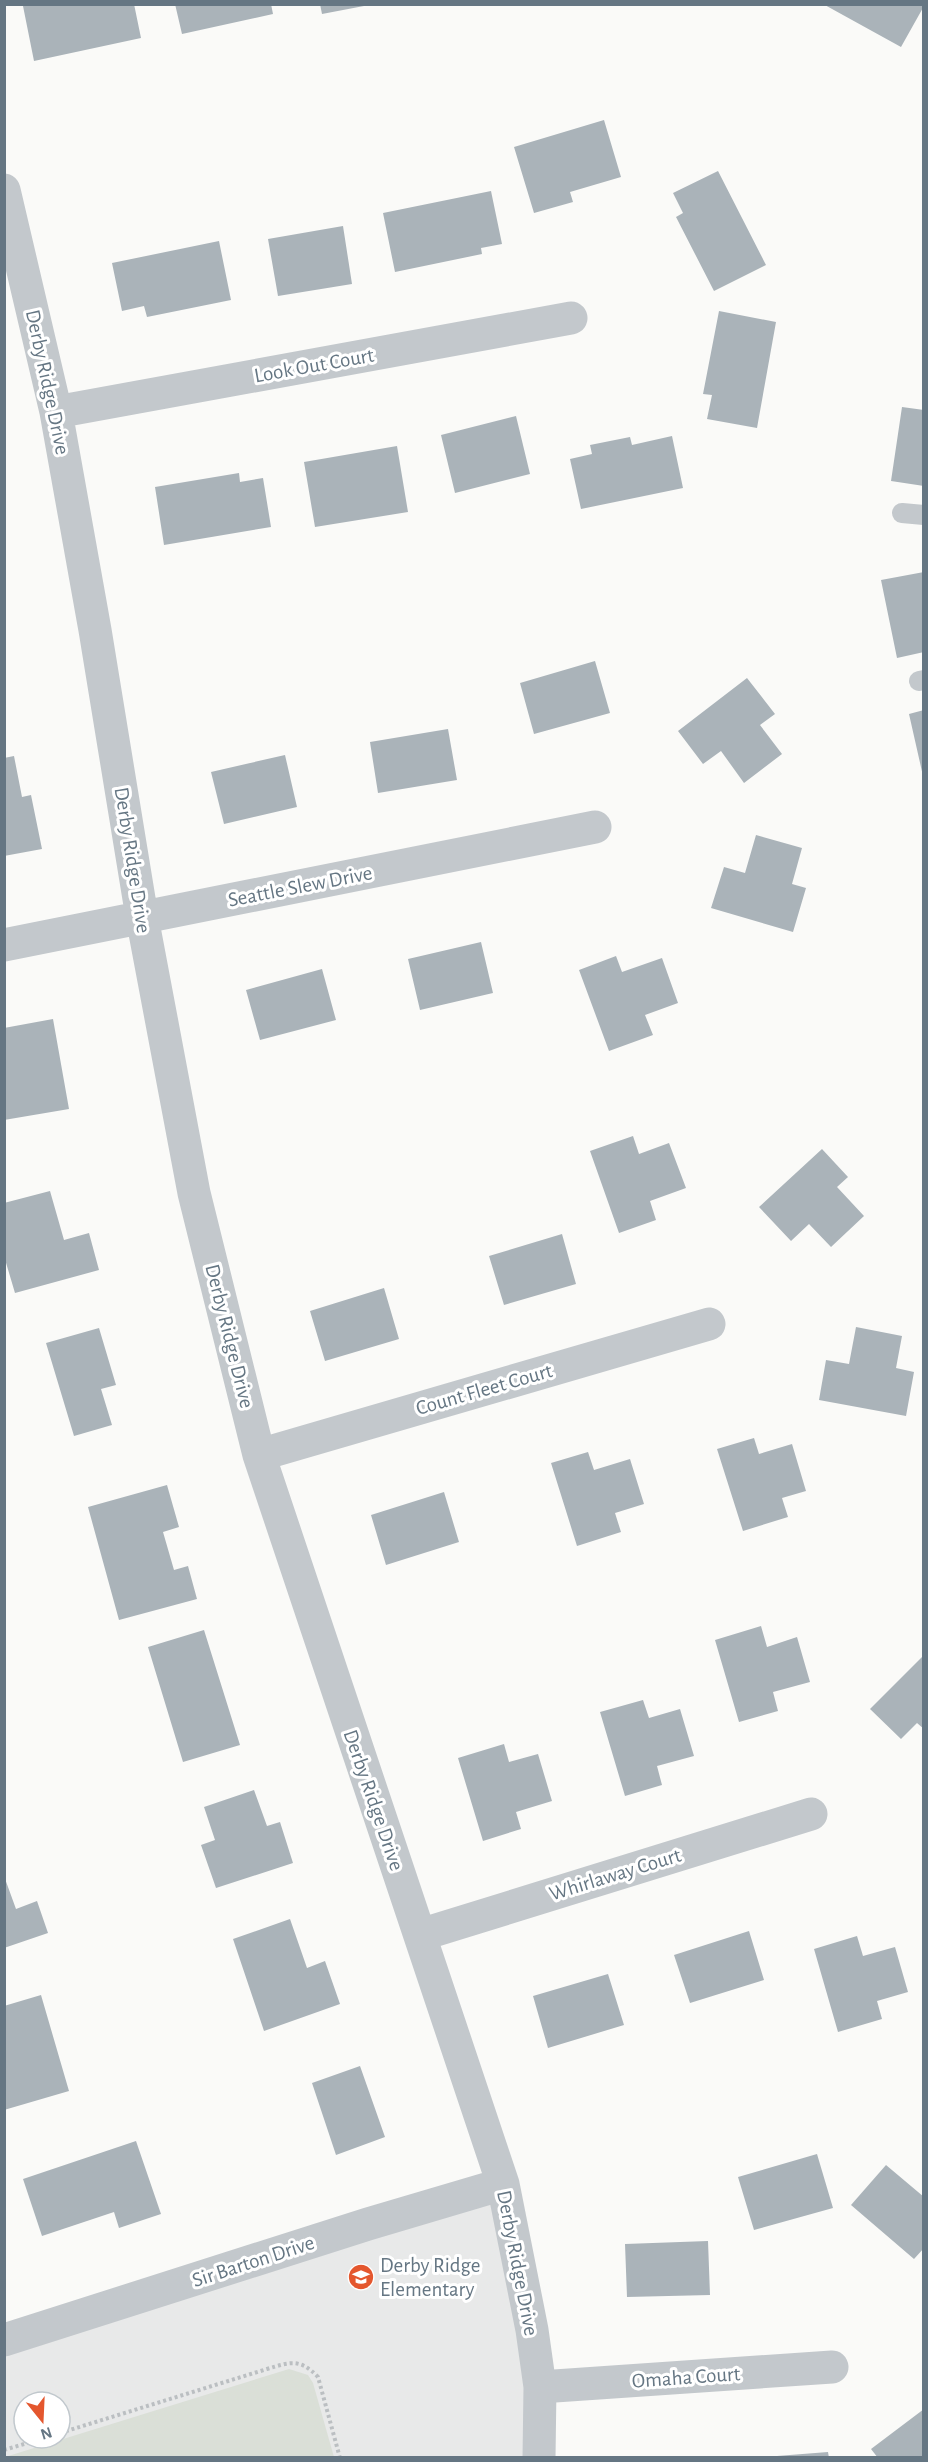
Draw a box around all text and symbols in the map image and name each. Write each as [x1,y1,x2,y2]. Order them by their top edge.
street label: Derby Ridge Drive [22,308,73,457]
street label: Look Out Court [253,345,376,386]
street label: Derby Ridge Drive [111,786,154,935]
street label: Seattle Slew Drive [226,862,374,911]
street label: Derby Ridge Drive [201,1262,258,1410]
street label: Count Fleet Court [414,1360,555,1419]
street label: Derby Ridge Drive [340,1727,407,1873]
street label: Whirlaway Court [547,1844,684,1904]
street label: Derby Ridge Drive [493,2189,542,2338]
street label: Sir Barton Drive [189,2232,317,2291]
place label: Derby Ridge Elementary [380,2255,481,2300]
school or university icon: Derby Ridge Elementary [346,2262,376,2292]
street label: Omaha Court [631,2363,741,2392]
north arrow [12,2390,72,2450]
text: N [39,2424,54,2443]

